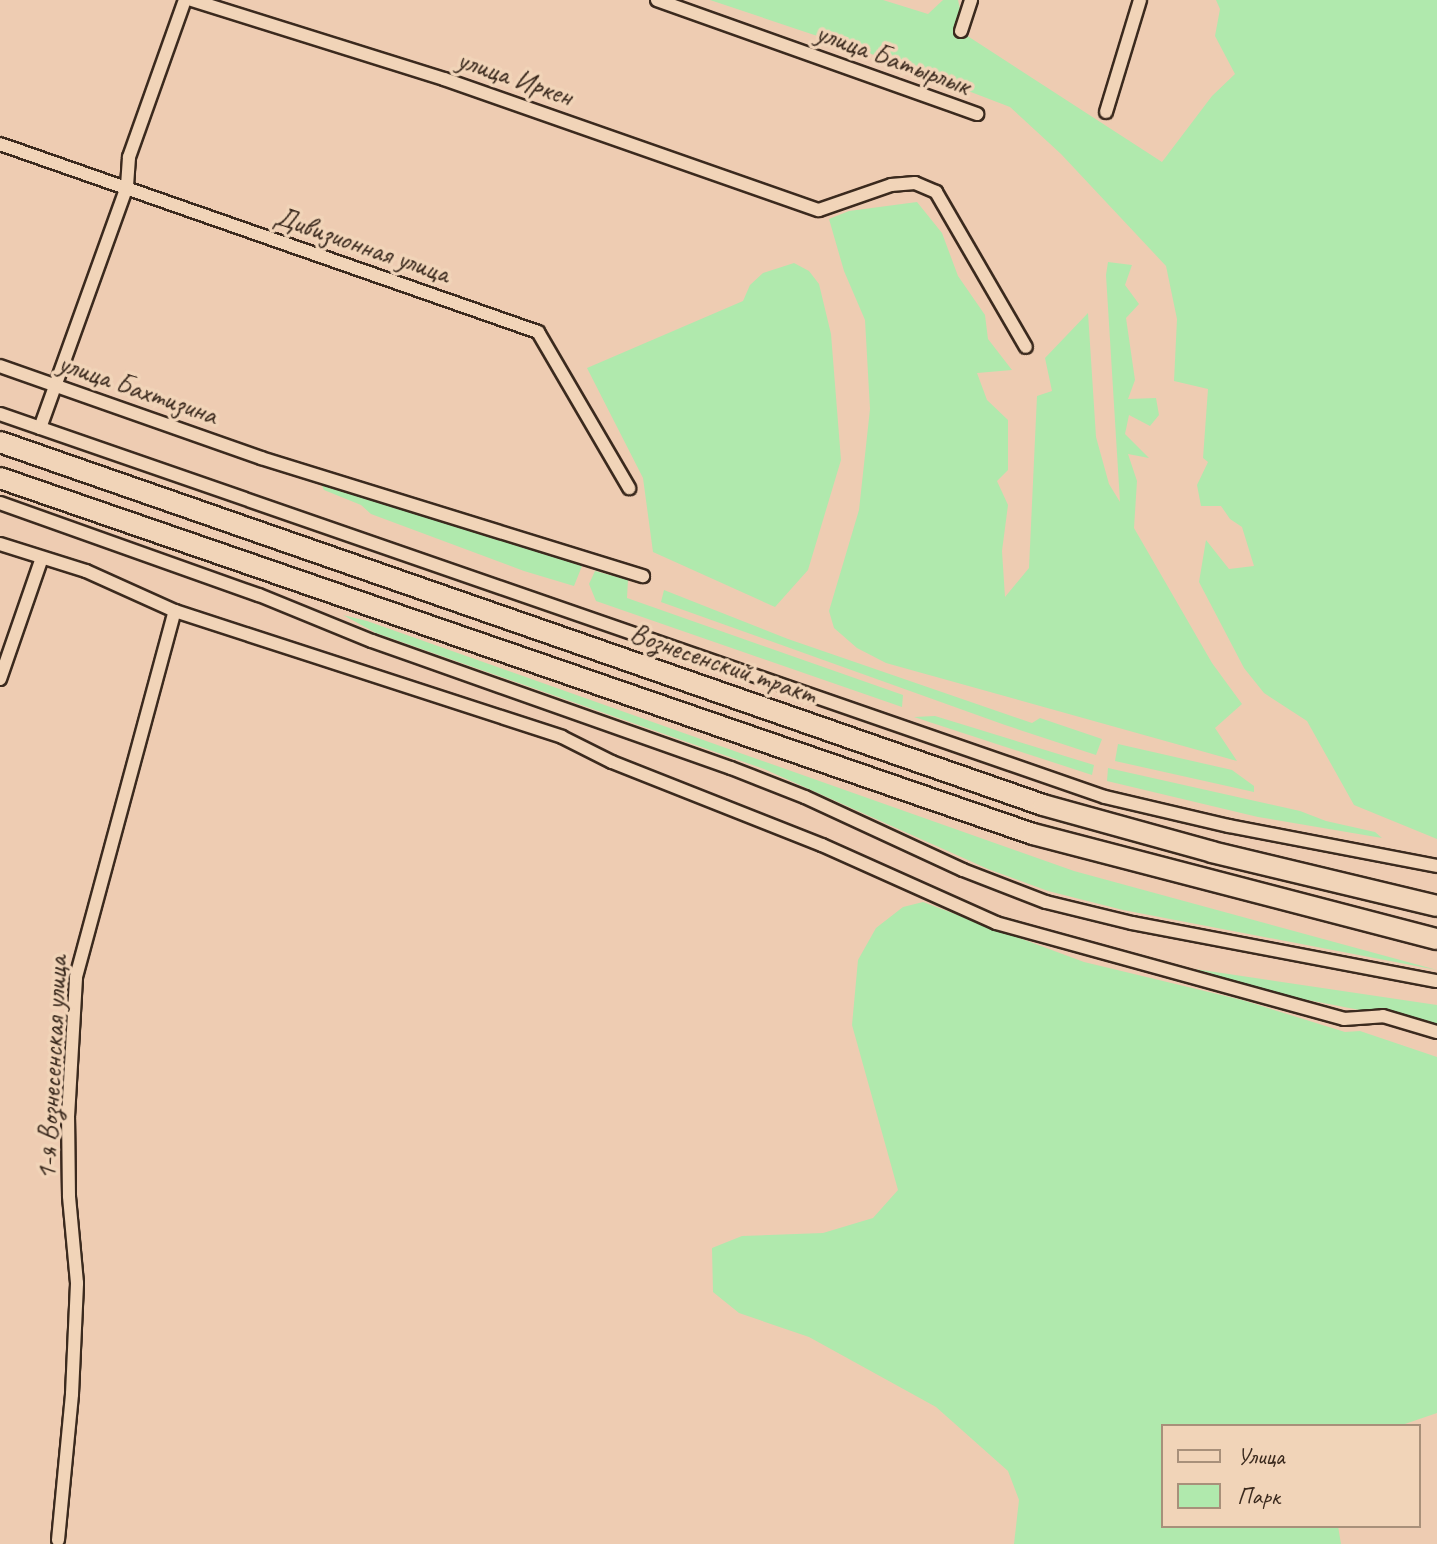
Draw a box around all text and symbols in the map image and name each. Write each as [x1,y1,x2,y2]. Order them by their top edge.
street label: улица Батырлык [812,16,974,102]
street label: улица Иркен [453,43,577,113]
street label: Дивизионная улица [270,199,454,291]
street label: улица Бахтизина [53,346,223,432]
street label: Вознесенский тракт [626,617,820,711]
street label: 1-я Вознесенская улица [29,955,75,1181]
legend [1161,1424,1421,1528]
text: Улица [1237,1441,1285,1471]
text: Парк [1237,1481,1280,1511]

